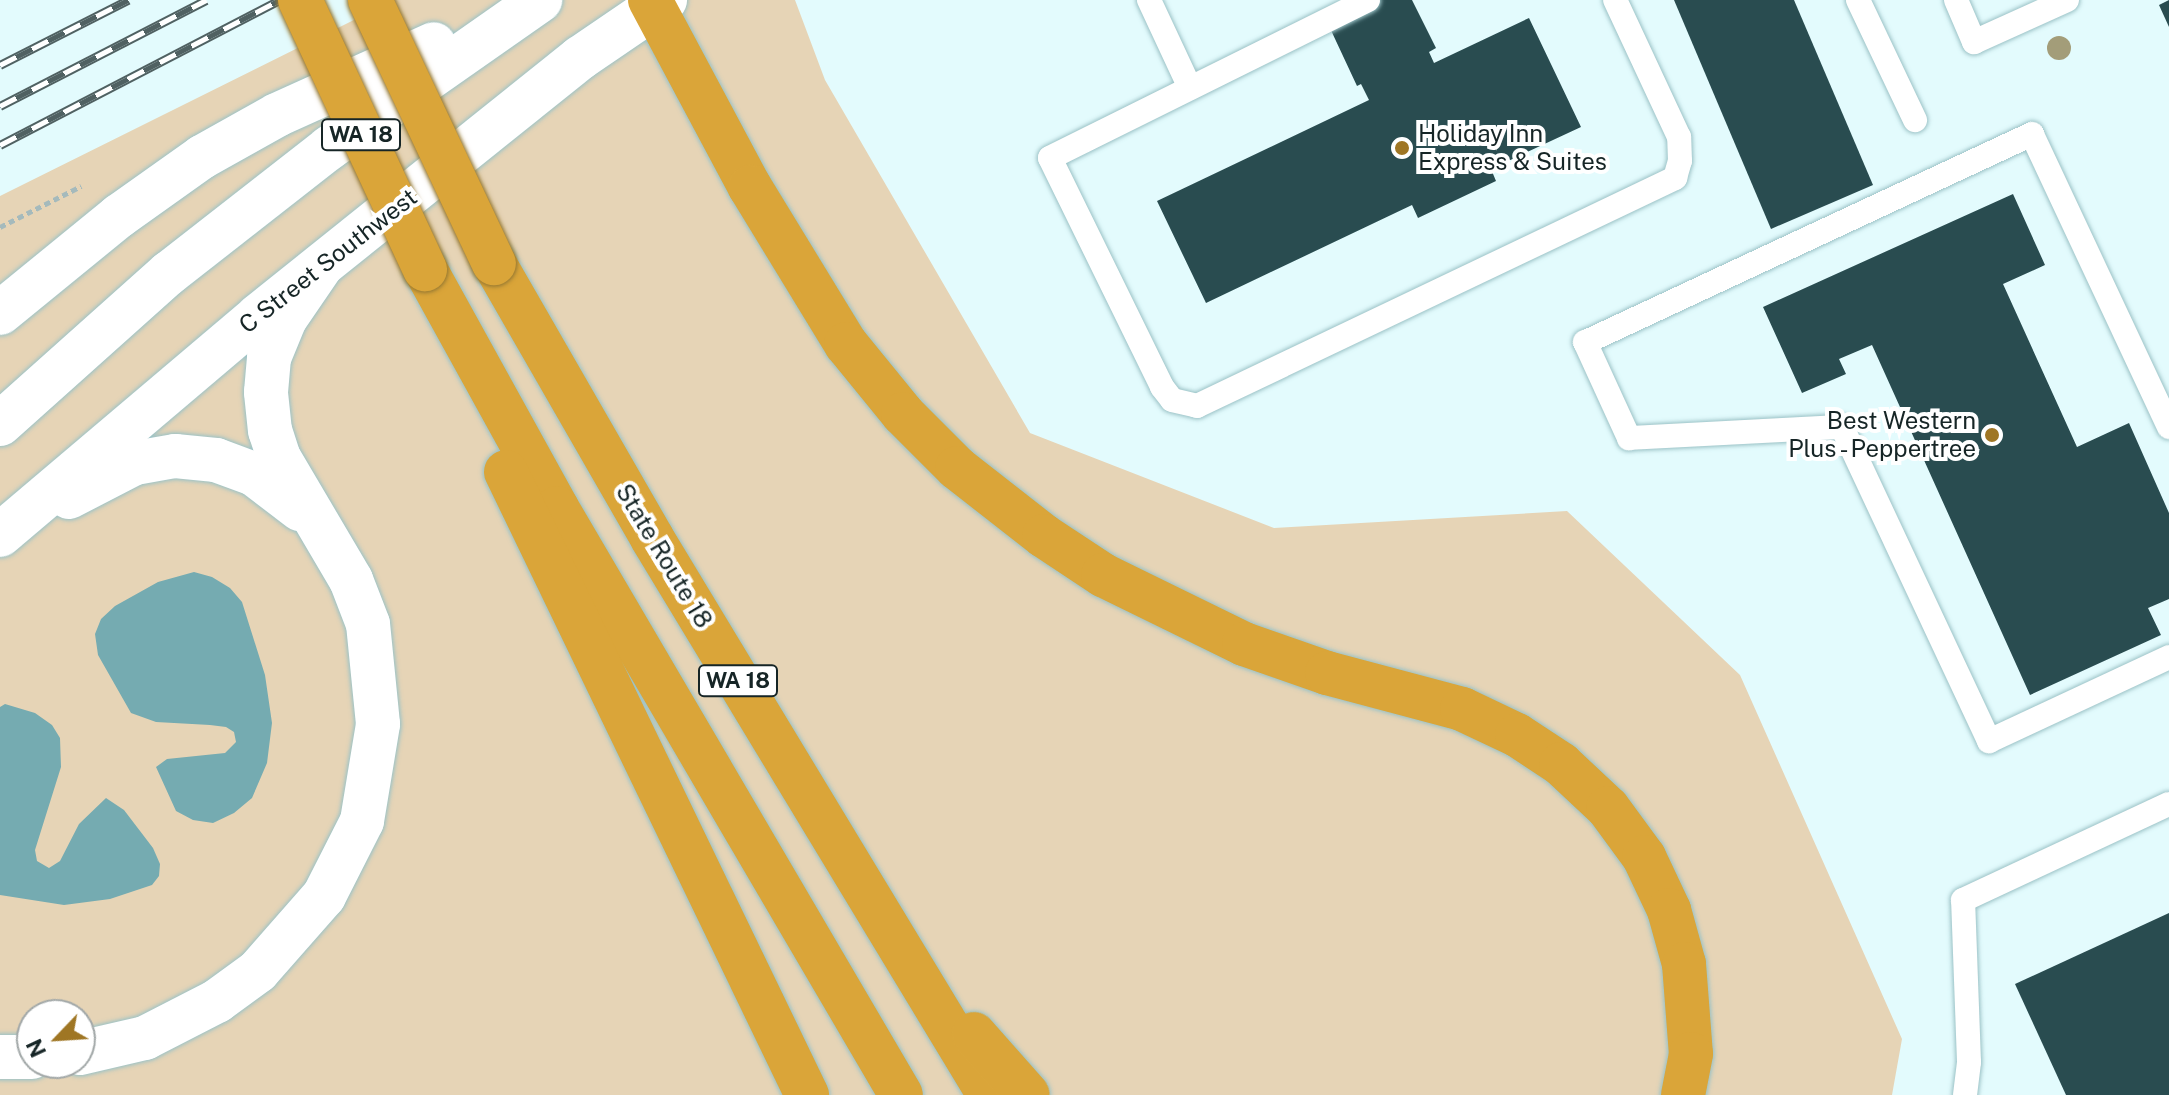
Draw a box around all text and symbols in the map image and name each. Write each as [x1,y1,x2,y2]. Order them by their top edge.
road number: WA 18 [321,117,401,153]
place label: Holiday Inn Express & Suites [1418,120,1607,176]
marker: Holiday Inn Express & Suites [1393,139,1411,157]
street label: C Street Southwest [233,183,423,339]
place label: Best Western Plus - Peppertree [1781,407,1976,463]
marker: Best Western Plus - Peppertree [1983,426,2001,444]
street label: State Route 18 [610,479,718,633]
road number: WA 18 [698,663,778,699]
north arrow [16,999,96,1079]
text: N [21,1035,51,1062]

